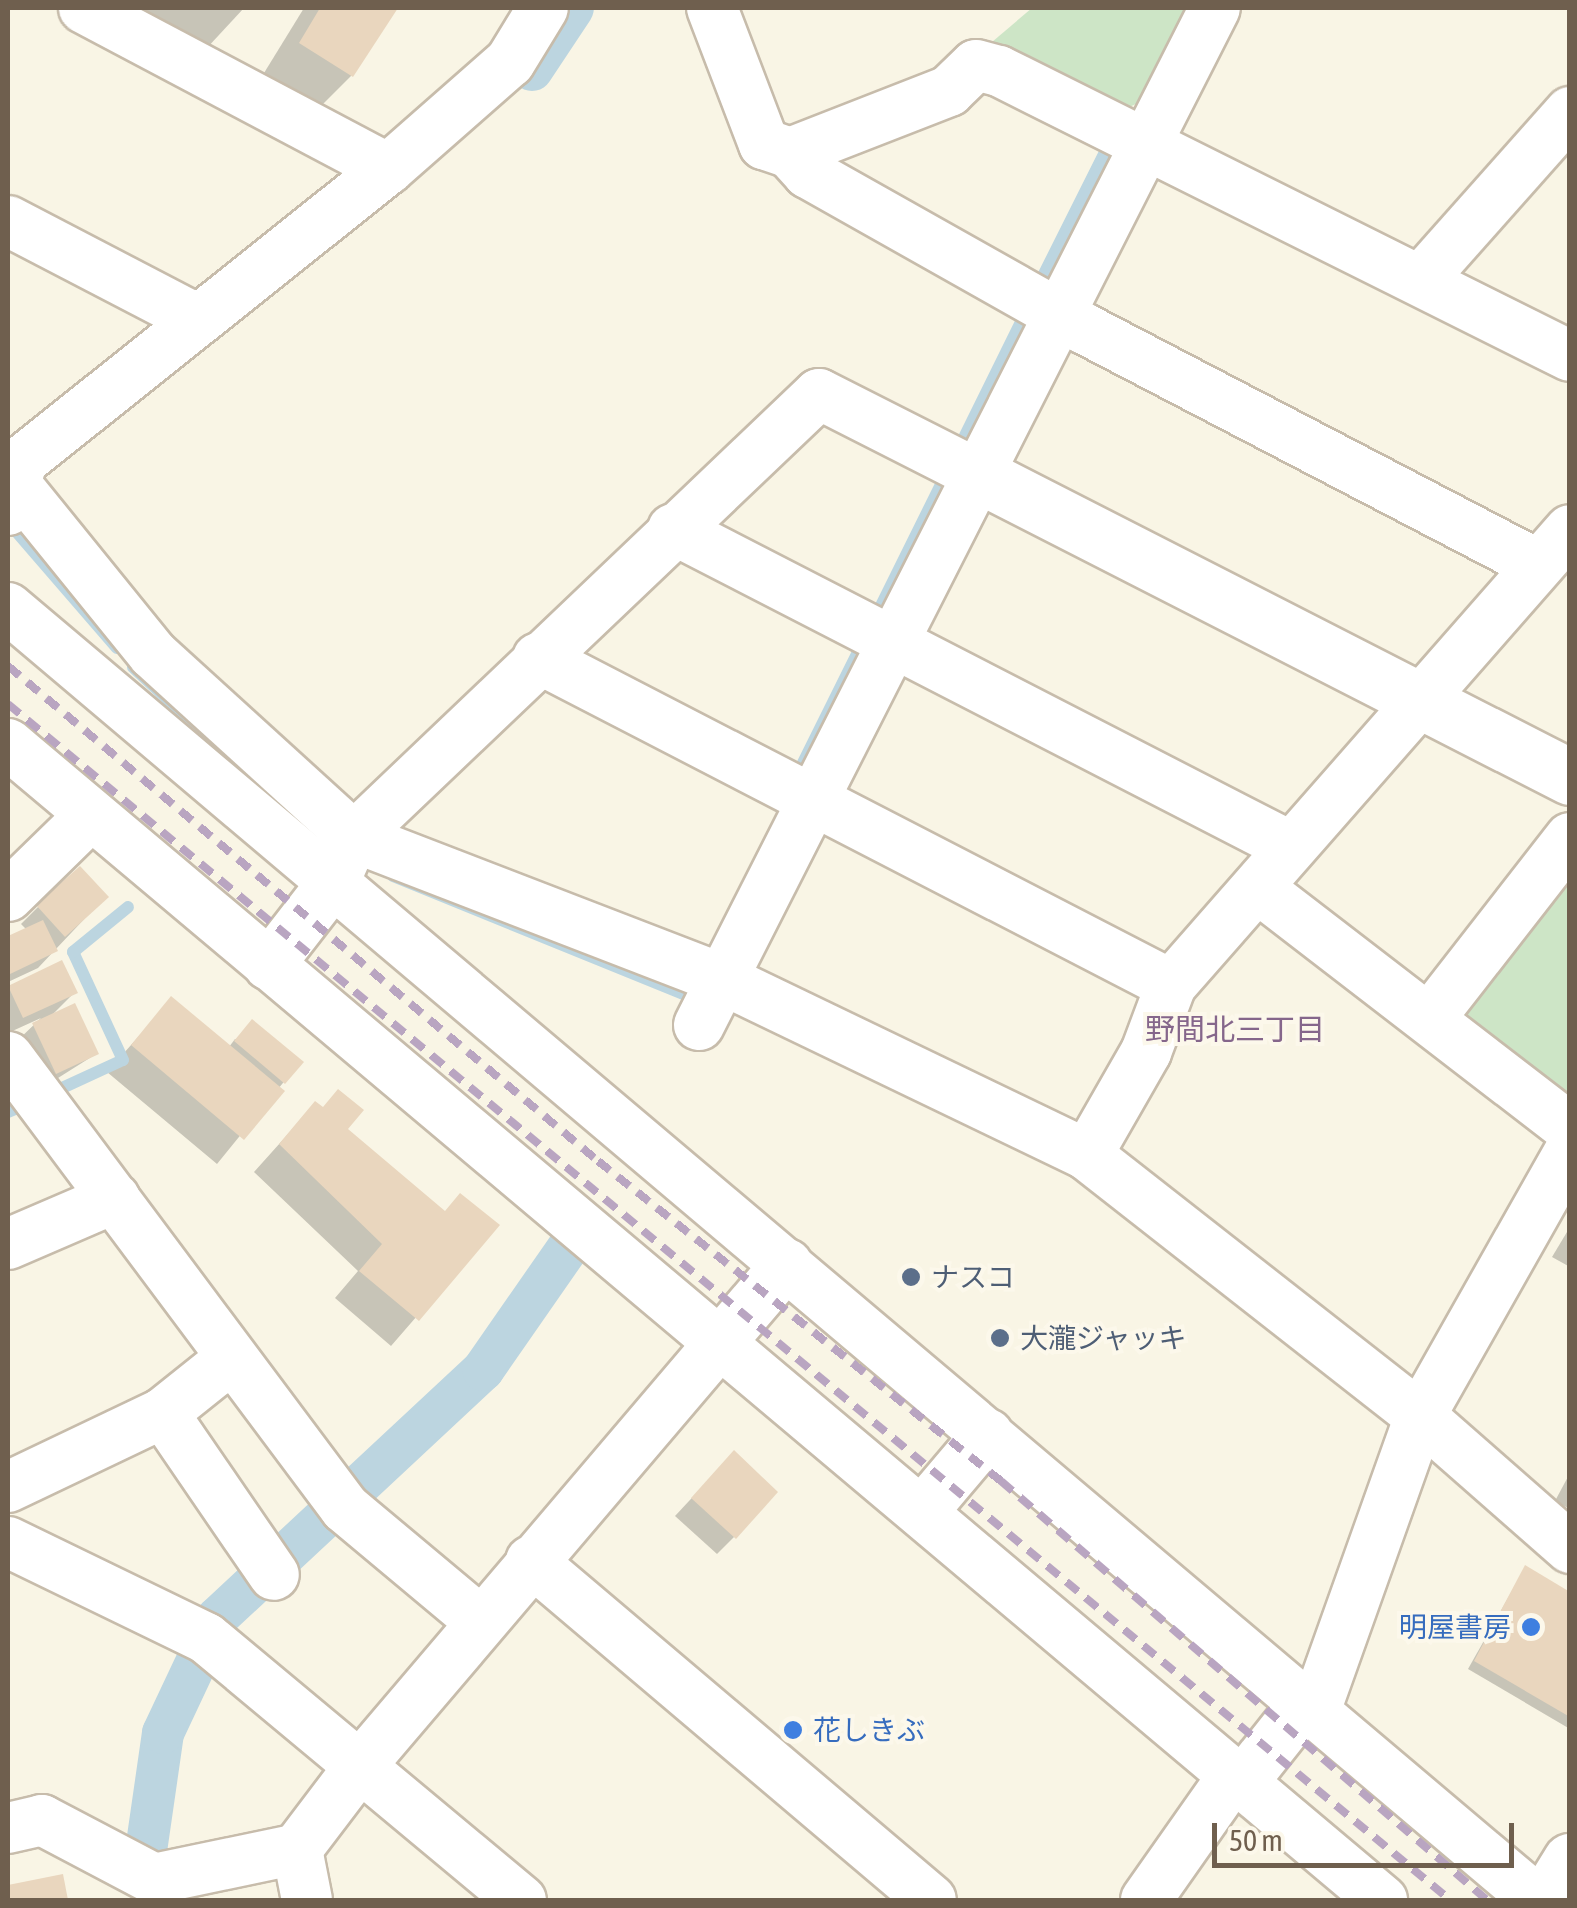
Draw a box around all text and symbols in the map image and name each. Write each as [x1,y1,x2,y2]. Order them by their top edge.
district label: 野間北三丁目 [1145,1011,1325,1047]
place label: ナスコ [931,1260,1015,1294]
marker: ナスコ [900,1266,922,1288]
place label: 大瀧ジャッキ [1020,1321,1188,1355]
marker: 大瀧ジャッキ [989,1327,1011,1349]
place label: 明屋書房 [1399,1610,1511,1644]
marker: 明屋書房 [1520,1616,1542,1638]
place label: 花しきぶ [813,1713,925,1747]
marker: 花しきぶ [782,1719,804,1741]
scale bar [1217,1803,1520,1865]
text: 50 m [1229,1823,1283,1857]

